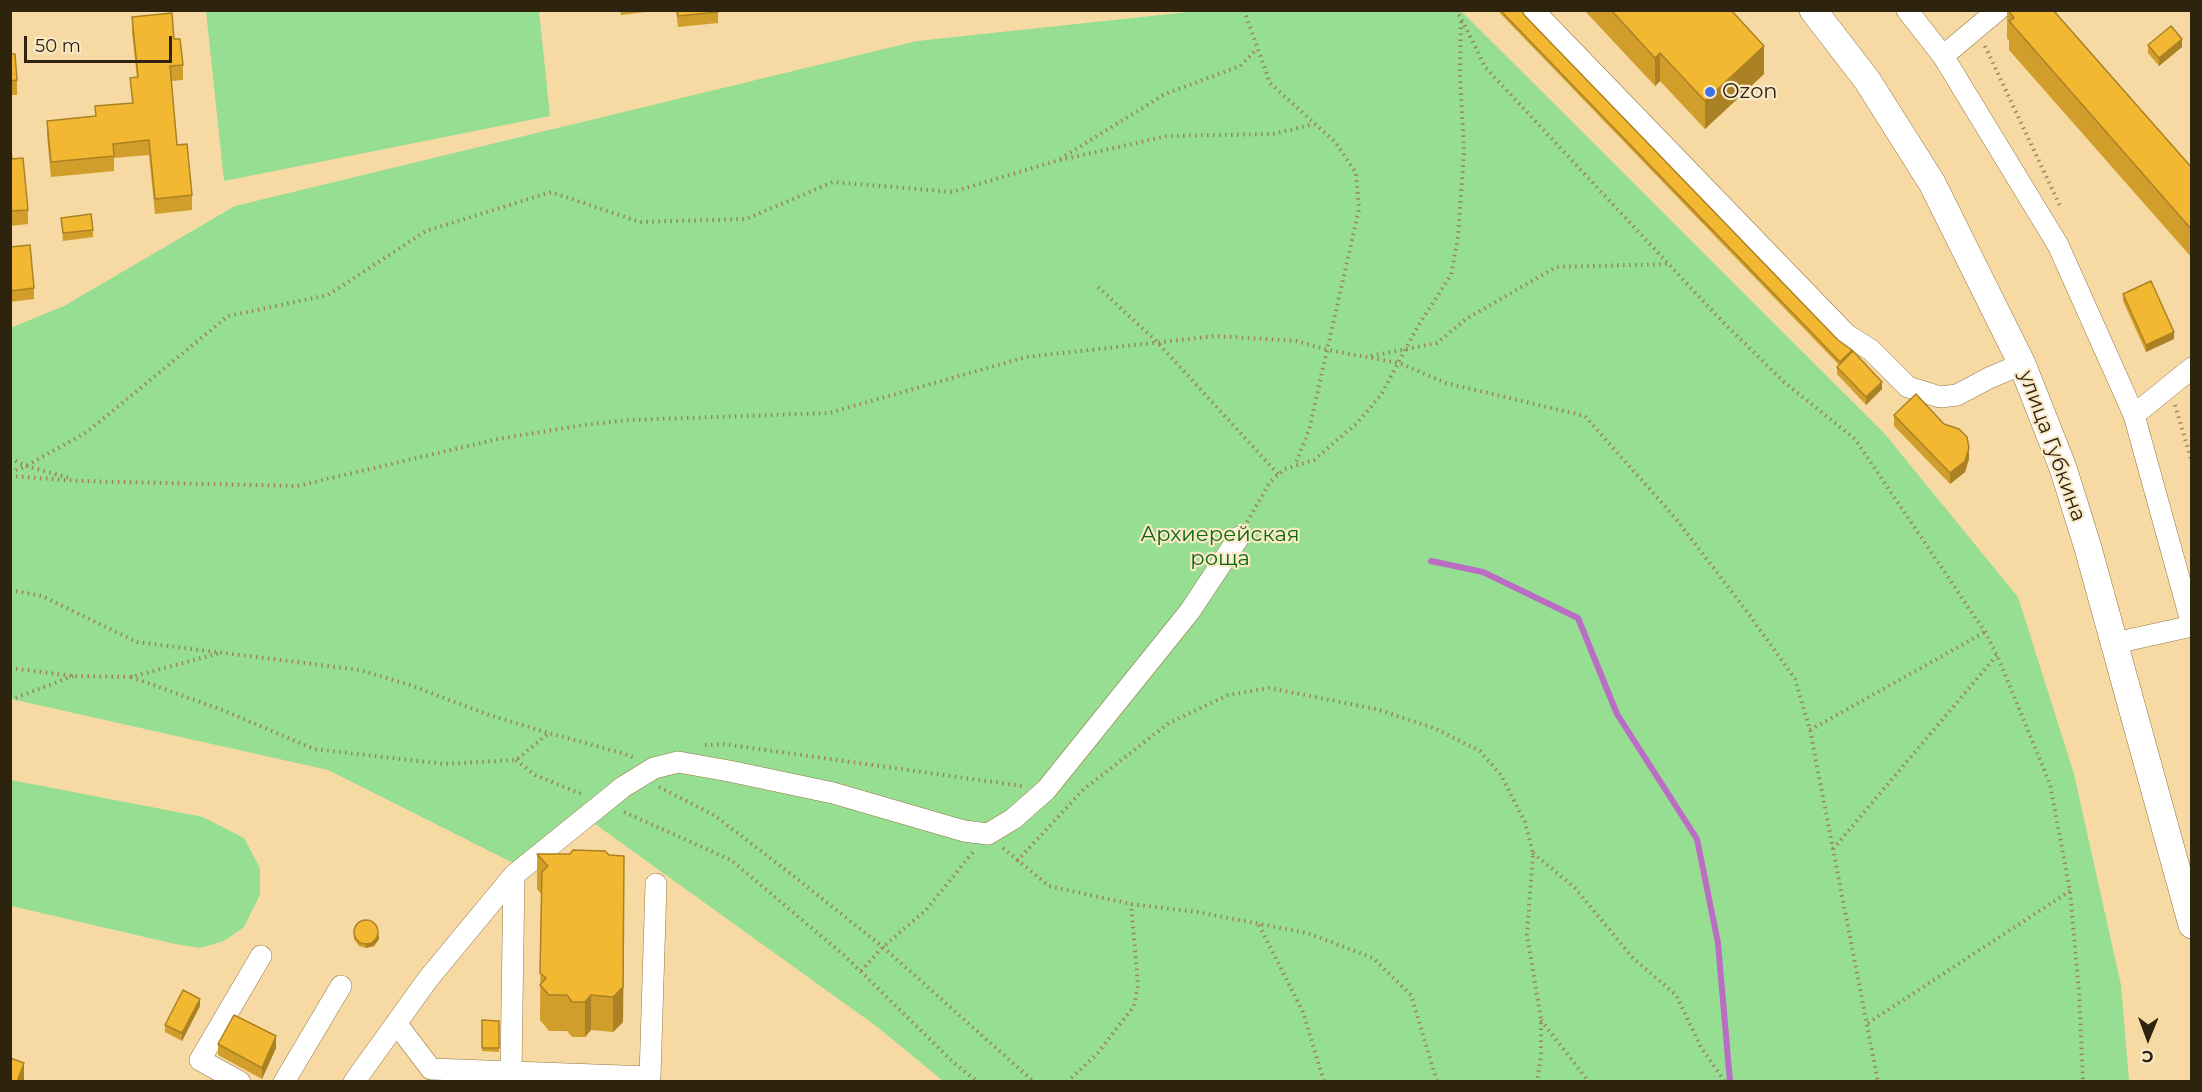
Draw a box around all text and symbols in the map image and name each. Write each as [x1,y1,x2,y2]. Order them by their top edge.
scale bar [27,24,176,62]
text: 50 m [35,35,81,57]
place label: Ozon [1722,79,1778,105]
marker: Ozon [1703,85,1717,99]
street label: улица Губкина [2013,367,2091,525]
park label: Архиерейская роща [1141,522,1299,572]
north arrow [2118,1008,2178,1068]
text: С [2142,1047,2154,1066]

